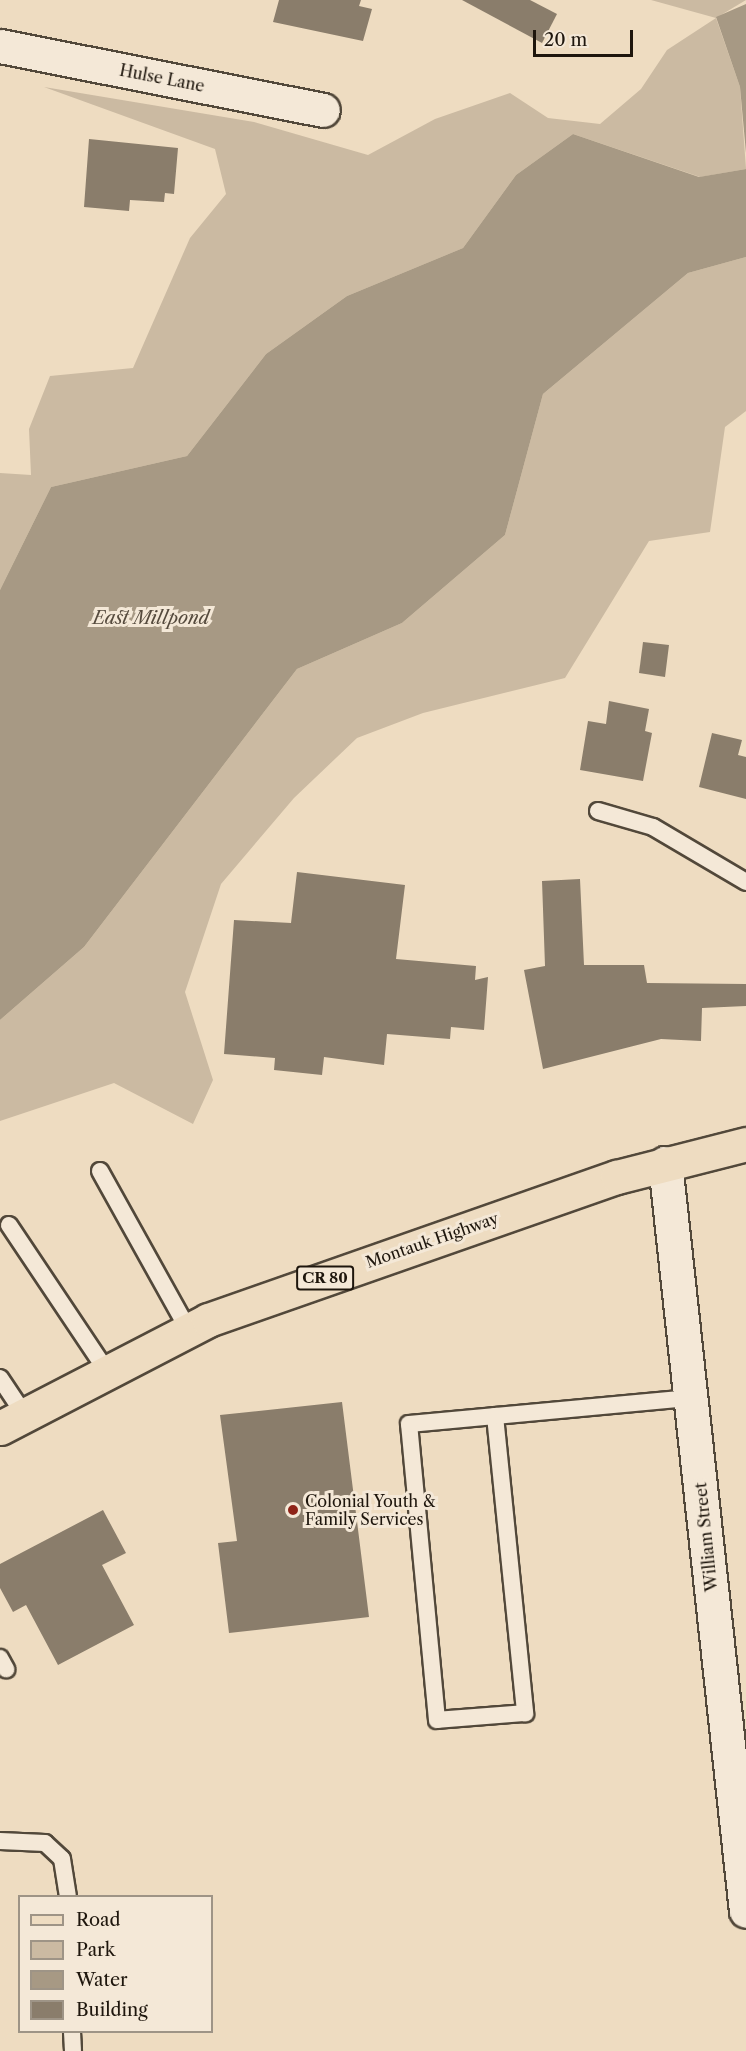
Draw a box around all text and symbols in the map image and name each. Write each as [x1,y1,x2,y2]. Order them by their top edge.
scale bar [536,18,636,56]
text: 20 m [544,29,587,51]
street label: Hulse Lane [118,60,206,96]
water label: East Millpond [93,607,209,629]
street label: Montauk Highway [363,1208,501,1272]
road number: CR 80 [295,1266,355,1290]
street label: William Street [691,1481,721,1593]
place label: Colonial Youth & Family Services [305,1491,436,1529]
marker: Colonial Youth & Family Services [286,1503,300,1517]
legend [18,1895,213,2033]
text: Road [76,1909,121,1931]
text: Park [76,1939,115,1961]
text: Water [76,1969,128,1991]
text: Building [76,1999,148,2021]

